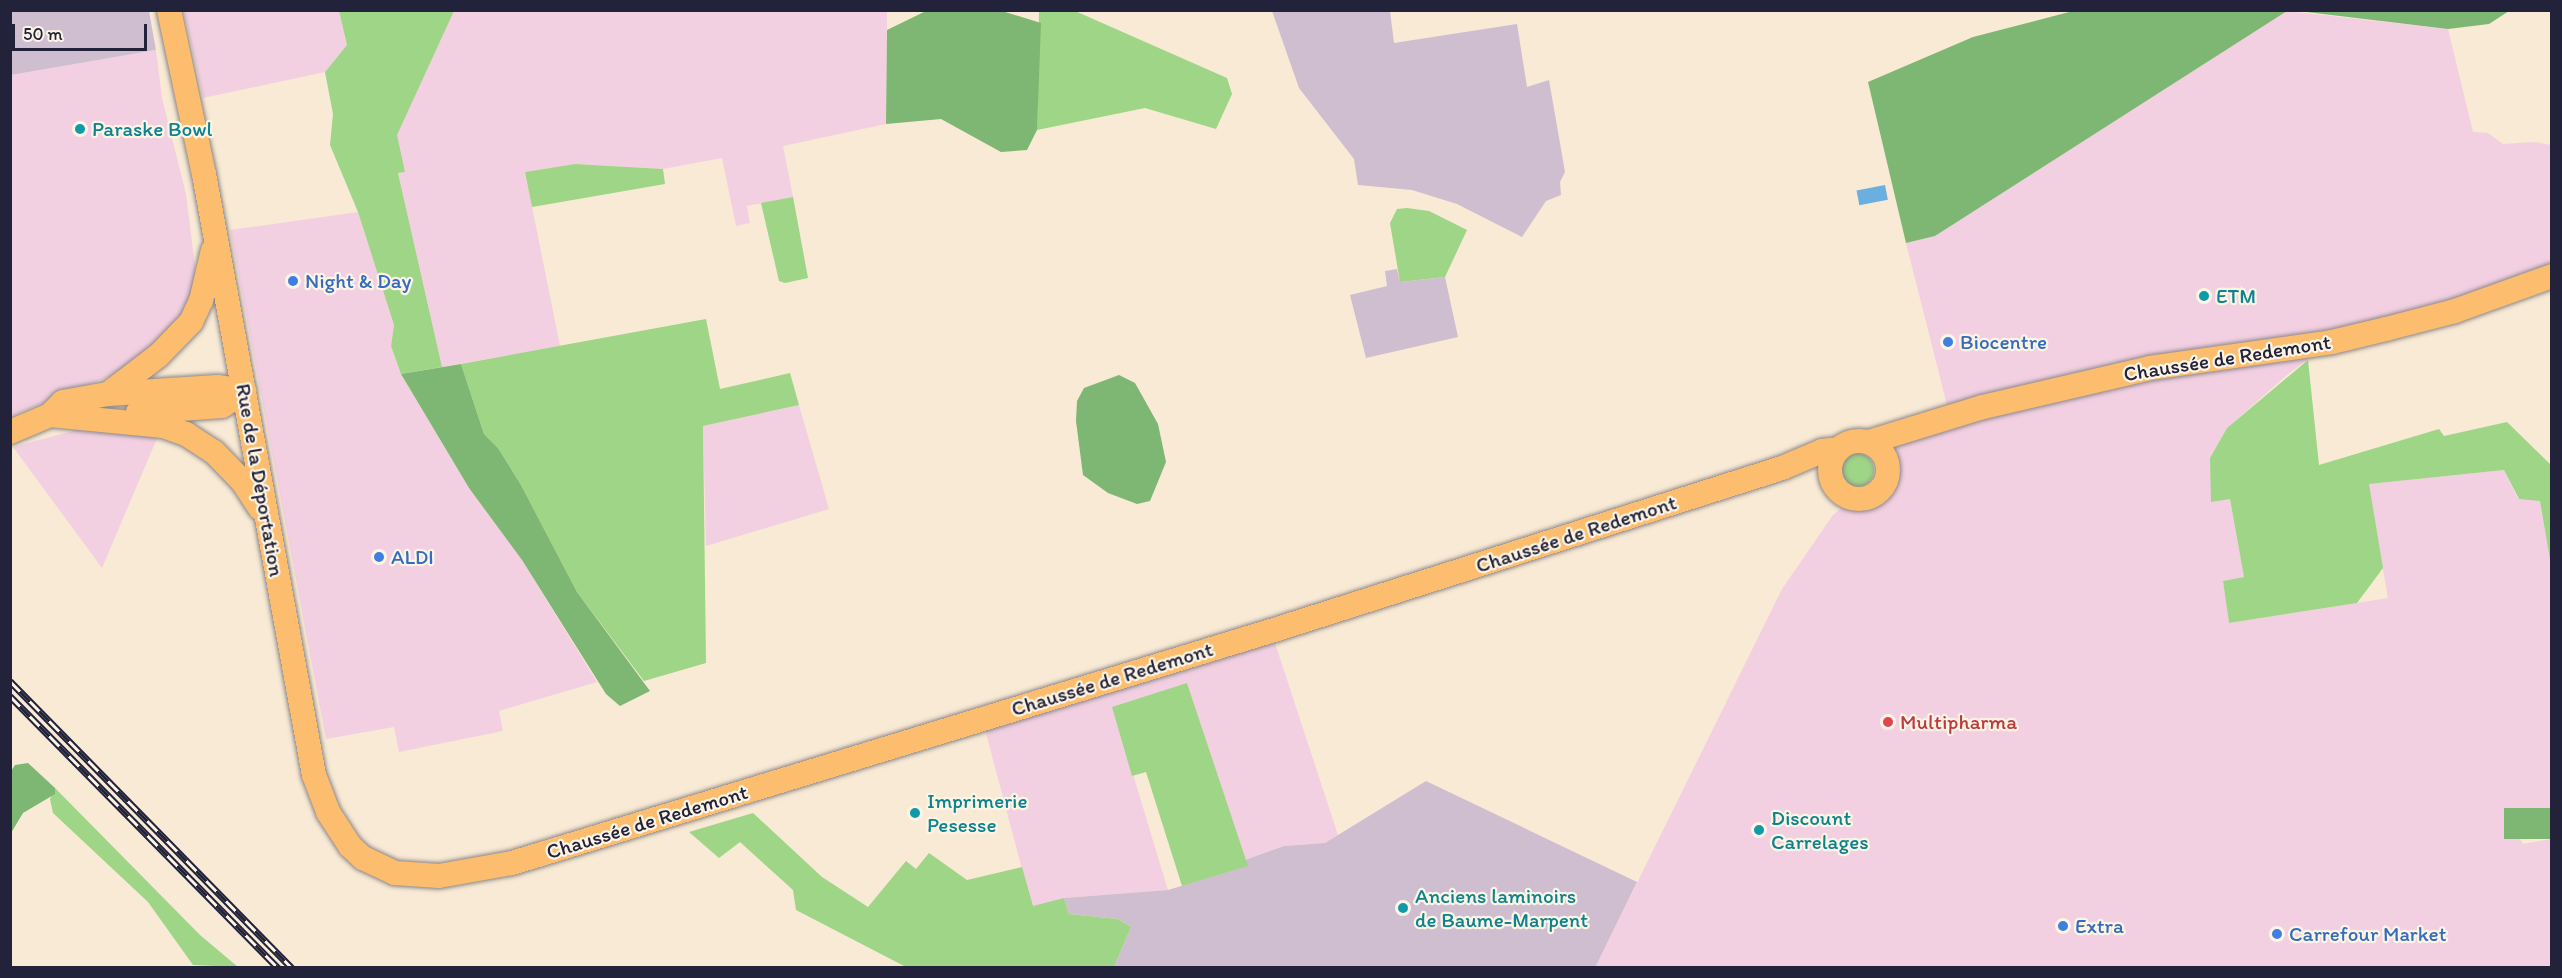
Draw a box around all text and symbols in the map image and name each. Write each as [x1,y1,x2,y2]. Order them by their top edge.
scale bar [15,12,150,50]
text: 50 m [23,23,63,45]
place label: Paraske Bowl [92,116,213,142]
marker: Paraske Bowl [73,122,87,136]
place label: Night & Day [305,268,411,294]
marker: Night & Day [286,274,300,288]
place label: ETM [2216,283,2256,309]
marker: ETM [2197,289,2211,303]
place label: Biocentre [1960,329,2047,355]
street label: Chaussée de Redemont [2122,329,2332,387]
marker: Biocentre [1941,335,1955,349]
street label: Rue de la Déportation [231,382,289,578]
street label: Chaussée de Redemont [1473,490,1679,578]
place label: ALDI [391,544,434,570]
marker: ALDI [372,550,386,564]
street label: Chaussée de Redemont [1009,636,1215,722]
place label: Multipharma [1900,709,2017,735]
marker: Multipharma [1881,715,1895,729]
street label: Chaussée de Redemont [544,779,750,865]
place label: Imprimerie Pesesse [927,788,1027,838]
place label: Discount Carrelages [1771,805,1869,855]
marker: Imprimerie Pesesse [908,806,922,820]
marker: Discount Carrelages [1752,823,1766,837]
place label: Anciens laminoirs de Baume-Marpent [1415,883,1590,933]
marker: Anciens laminoirs de Baume-Marpent [1396,901,1410,915]
place label: Extra [2075,913,2124,939]
marker: Extra [2056,919,2070,933]
place label: Carrefour Market [2289,921,2447,947]
marker: Carrefour Market [2270,927,2284,941]

